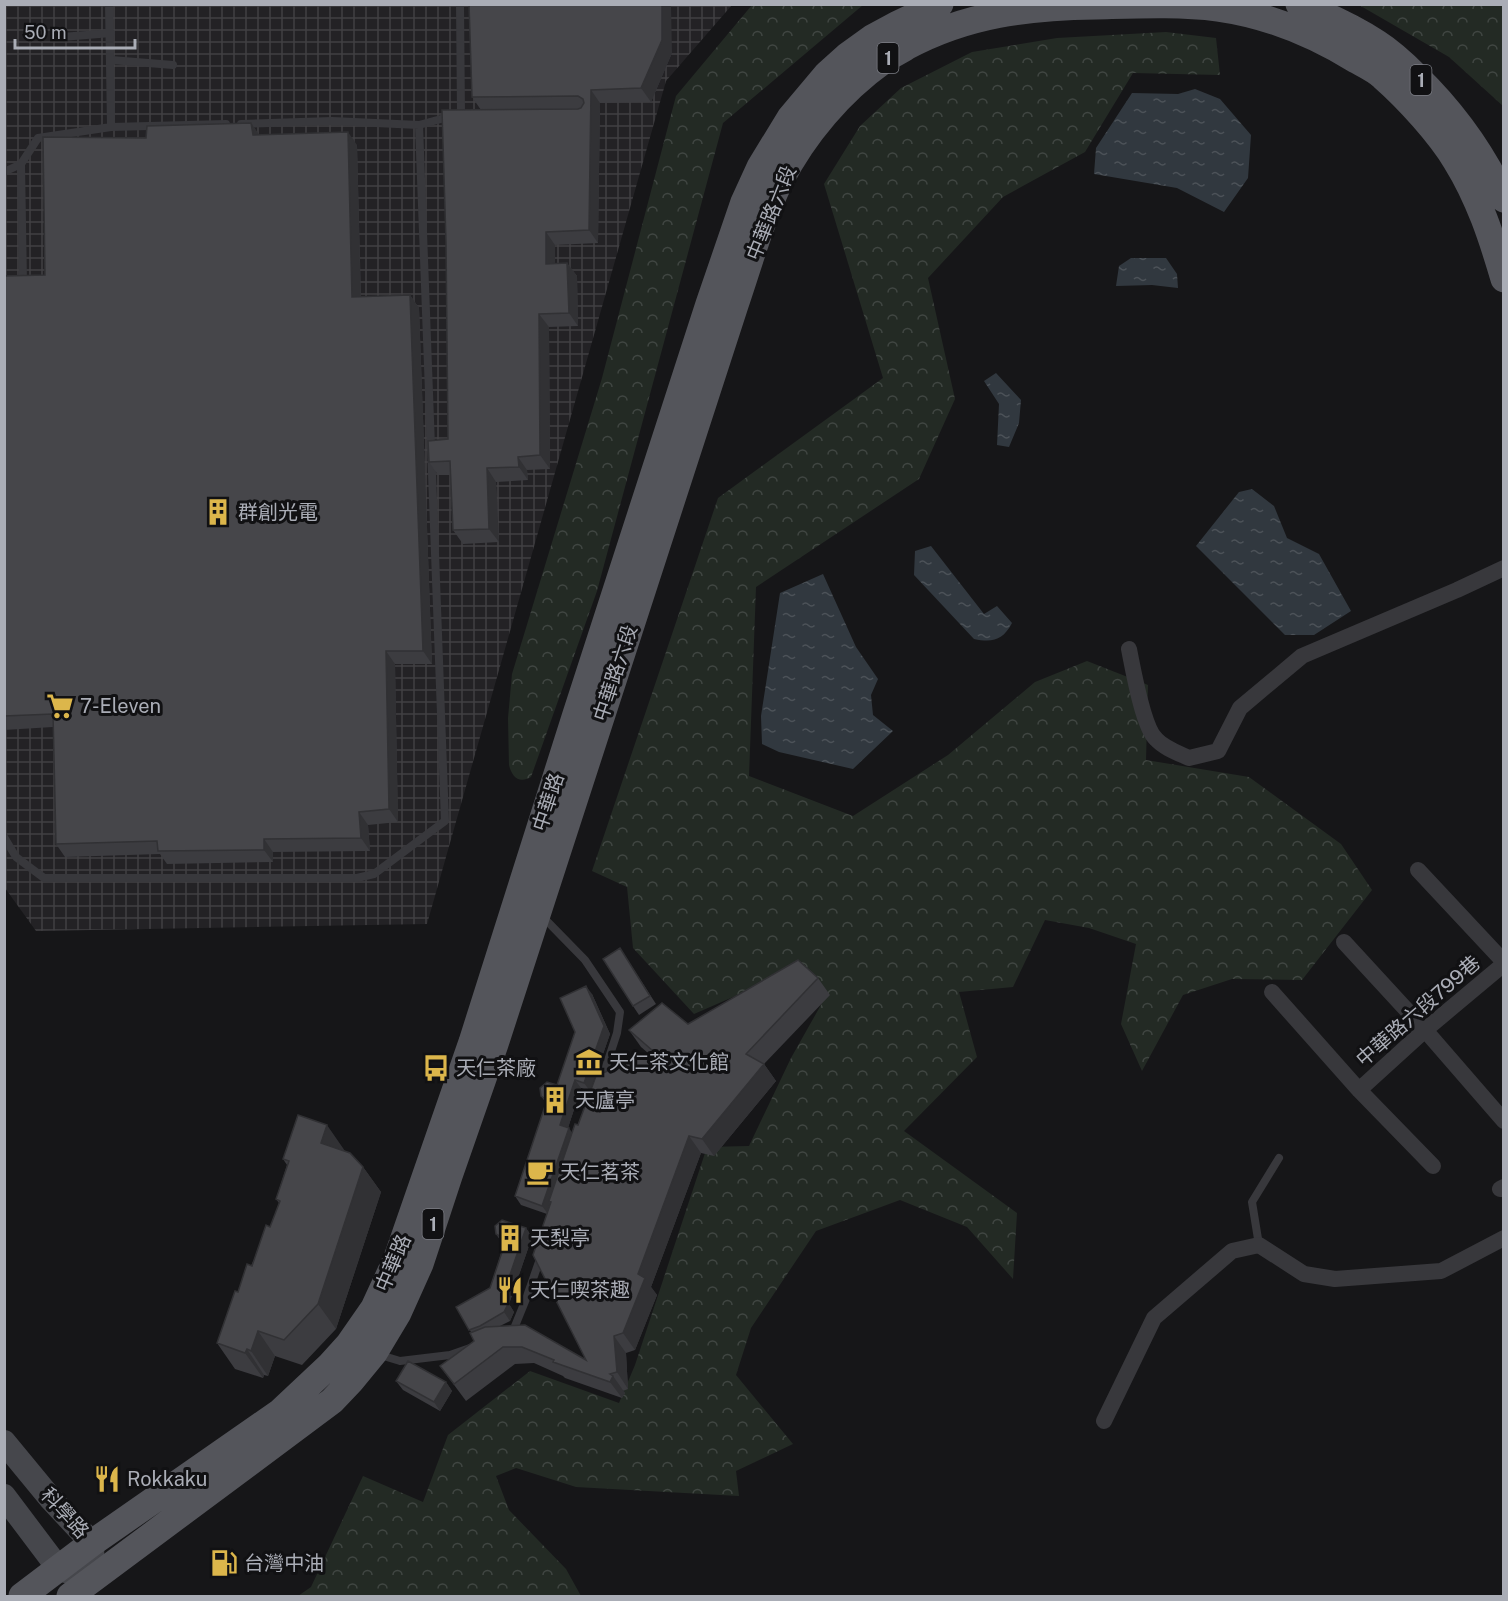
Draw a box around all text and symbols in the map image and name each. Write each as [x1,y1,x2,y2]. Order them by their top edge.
scale bar [15,12,135,50]
text: 50 m [24,22,67,43]
road number: 1 [878,43,898,73]
road number: 1 [1410,65,1432,95]
street label: 中華路六段 [741,162,801,264]
building icon: 群創光電 [203,497,233,527]
place label: 群創光電 [238,500,318,524]
street label: 中華路六段 [588,622,642,724]
supermarket icon: 7-Eleven [45,691,75,721]
place label: 7-Eleven [80,694,161,718]
street label: 中華路 [527,770,569,834]
street label: 中華路六段799巷 [1351,951,1485,1071]
museum icon: 天仁茶文化館 [574,1047,604,1077]
place label: 天仁茶文化館 [609,1050,729,1074]
bus stop icon: 天仁茶廠 [421,1053,451,1083]
place label: 天仁茶廠 [456,1056,536,1080]
building icon: 天廬亭 [540,1085,570,1115]
place label: 天廬亭 [575,1088,635,1112]
cafe icon: 天仁茗茶 [525,1157,555,1187]
place label: 天仁茗茶 [560,1160,640,1184]
road number: 1 [422,1209,444,1239]
building icon: 天梨亭 [495,1223,525,1253]
place label: 天梨亭 [530,1226,590,1250]
street label: 中華路 [370,1231,416,1295]
restaurant icon: 天仁喫茶趣 [495,1275,525,1305]
place label: 天仁喫茶趣 [530,1278,630,1302]
restaurant icon: Rokkaku [92,1464,122,1494]
place label: Rokkaku [127,1467,207,1491]
street label: 科學路 [36,1483,94,1543]
fuel station icon: 台灣中油 [209,1548,239,1578]
place label: 台灣中油 [244,1551,324,1575]

